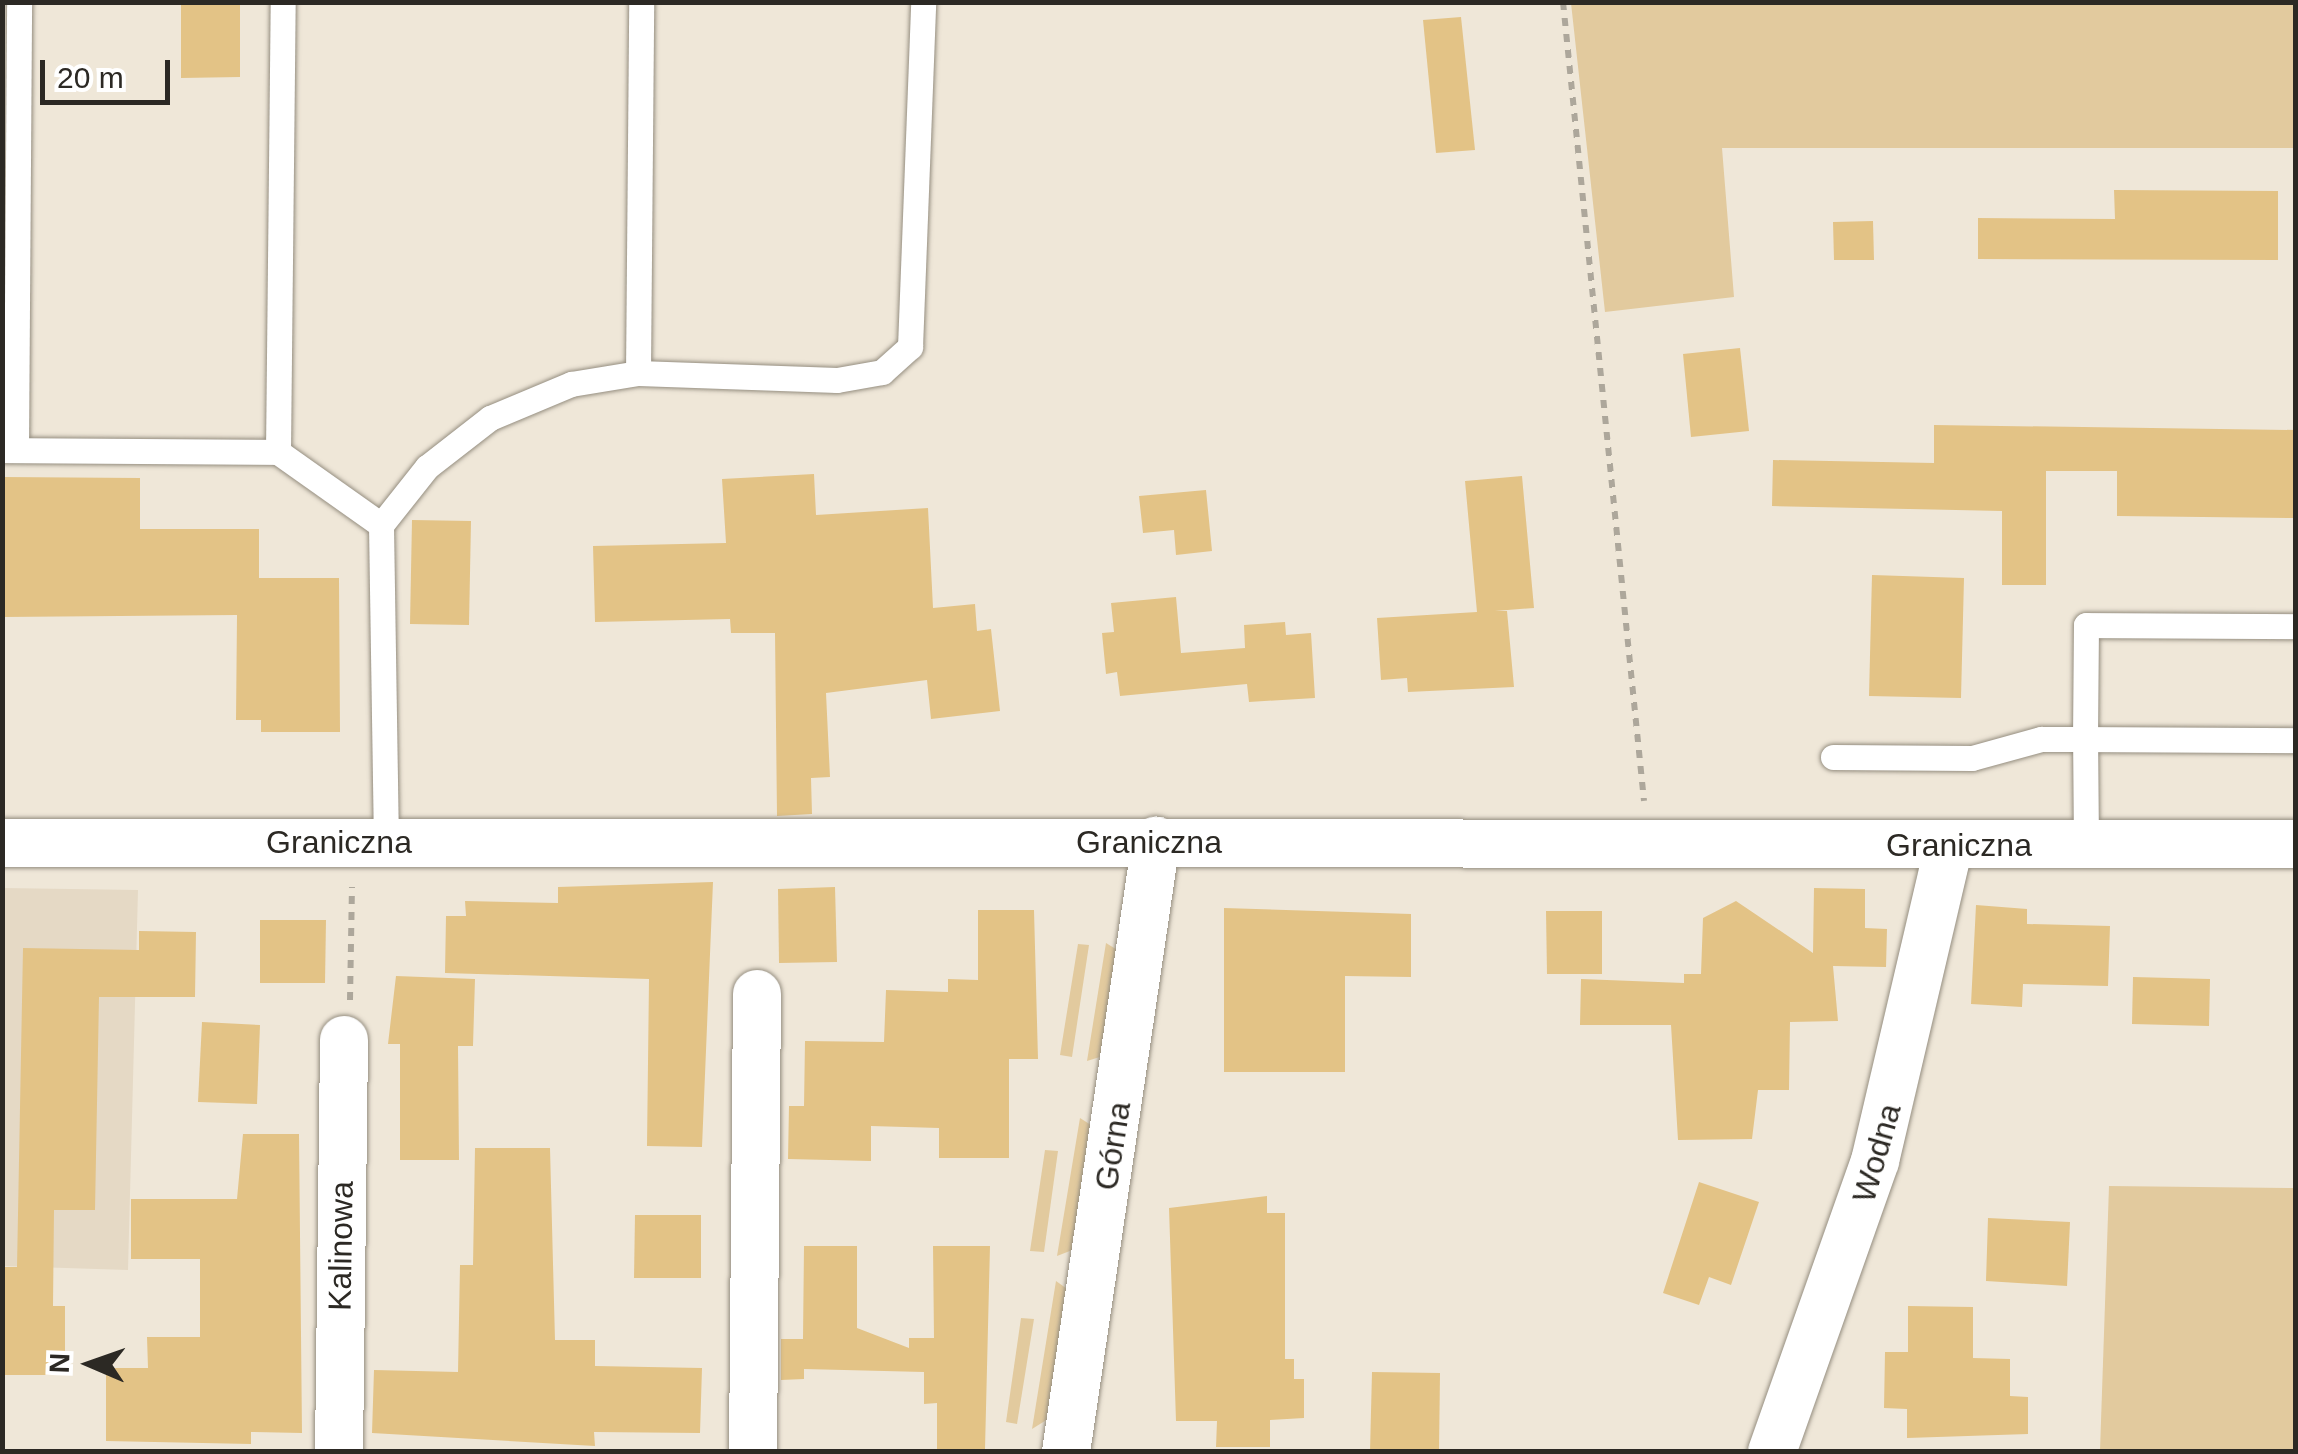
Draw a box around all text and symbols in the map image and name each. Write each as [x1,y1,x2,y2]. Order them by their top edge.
scale bar [45,40,175,102]
text: 20 m [57,61,124,94]
street label: Graniczna [266,823,412,861]
street label: Graniczna [1076,823,1222,861]
street label: Graniczna [1886,826,2032,864]
street label: Górna [1087,1099,1139,1193]
street label: Wodna [1845,1099,1909,1207]
street label: Kalinowa [321,1181,361,1311]
north arrow [40,1314,140,1414]
text: N [44,1352,75,1374]

